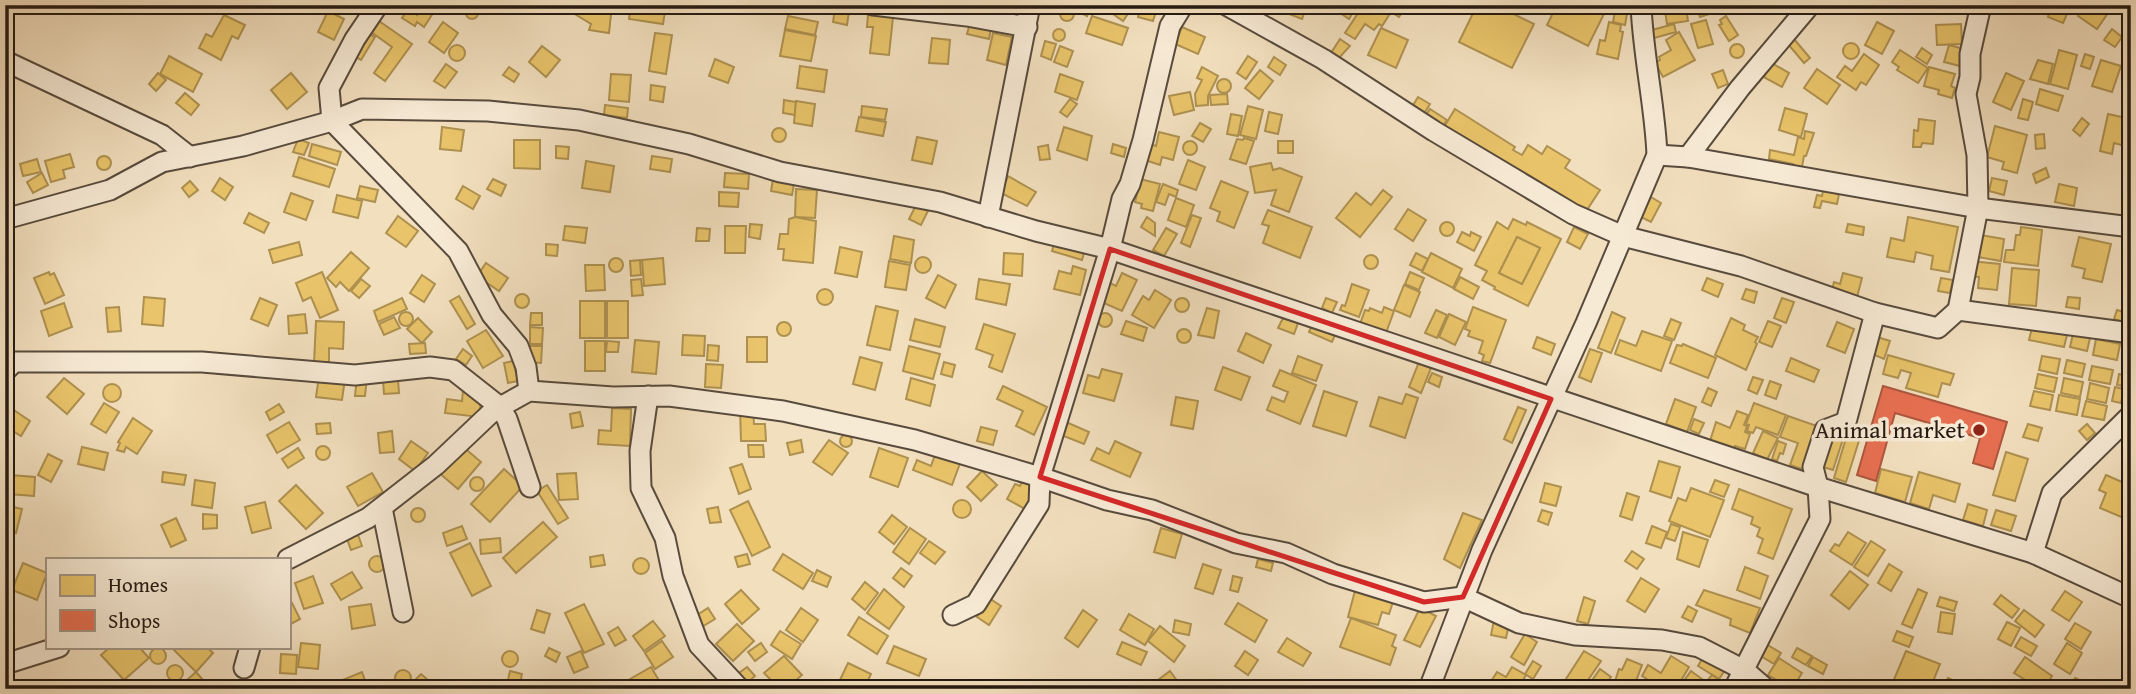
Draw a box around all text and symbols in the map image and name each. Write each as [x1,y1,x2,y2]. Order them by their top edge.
place label: Animal market [1815,412,1966,447]
marker: Animal market [1971,422,1987,438]
legend [46,558,290,648]
text: Homes [108,569,168,600]
text: Shops [108,605,160,636]

